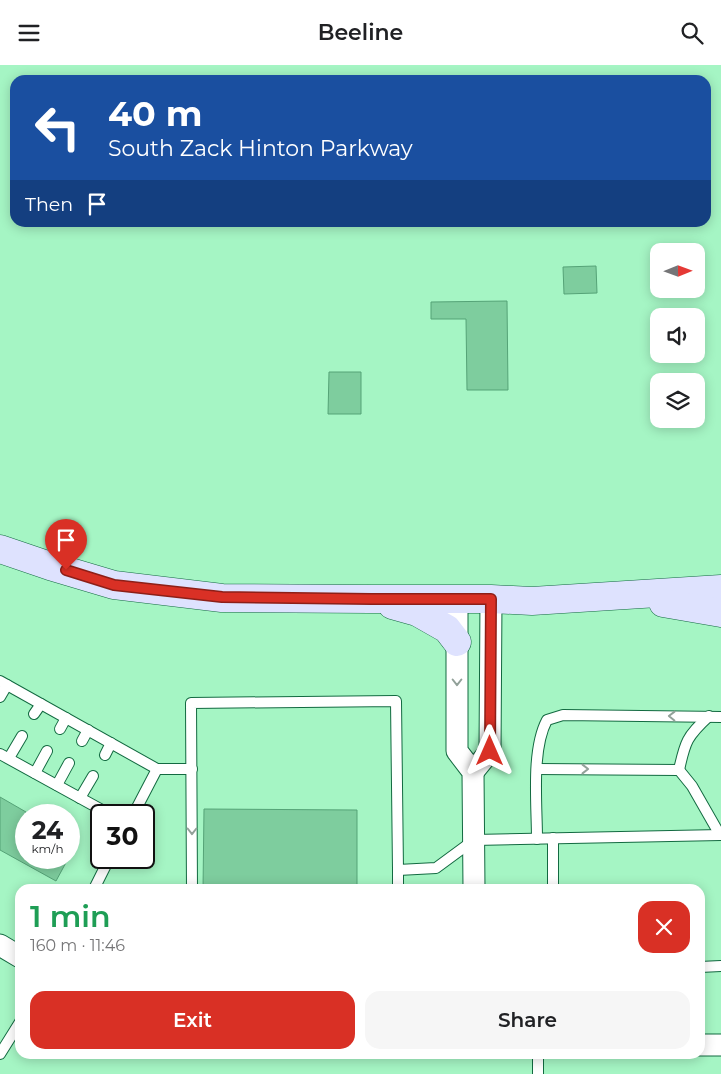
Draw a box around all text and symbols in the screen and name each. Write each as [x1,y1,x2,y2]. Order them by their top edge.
icon: menu [15,19,43,47]
text: Beeline [318,19,403,46]
icon: search [678,19,706,47]
text: 40 m [108,92,203,135]
icon: left [25,95,90,160]
text: South Zack Hinton Parkway [108,135,413,162]
icon: arrive [83,190,111,218]
text: Then [25,193,73,216]
north arrow [650,243,705,297]
map controls [650,243,705,428]
button: sound [650,308,705,363]
button: layers [650,373,705,428]
pin [45,519,87,570]
icon: arrive [52,526,80,554]
one-way arrow [452,679,462,687]
one-way arrow [668,711,676,721]
position arrow [463,724,515,776]
one-way arrow [582,764,590,774]
speed limit sign: 30 [90,804,155,869]
text: 24 [32,815,63,845]
one-way arrow [187,827,197,835]
text: km/h [31,841,64,856]
text: 1 min [30,898,111,935]
button: close [638,901,690,953]
text: 160 m · 11:46 [30,936,125,955]
button: Exit [30,991,355,1049]
button: Share [365,991,690,1049]

